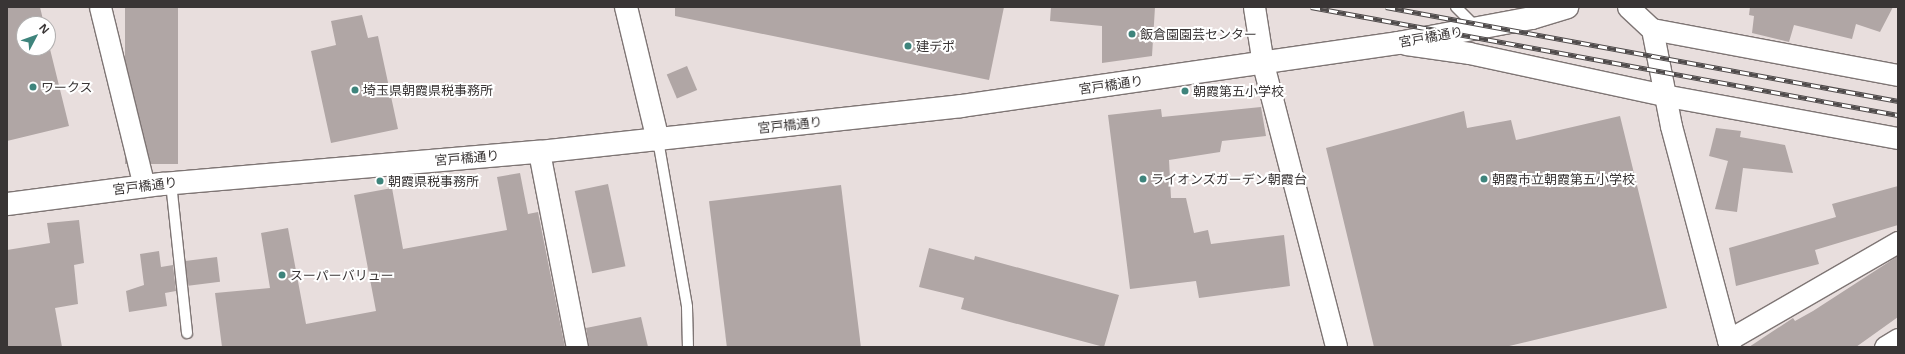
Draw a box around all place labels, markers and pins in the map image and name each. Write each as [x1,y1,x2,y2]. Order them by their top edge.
place label: 飯倉園園芸センター [1140,26,1257,42]
marker: 飯倉園園芸センター [1127,29,1137,39]
place label: 建デポ [916,38,955,54]
marker: 建デポ [903,41,913,51]
place label: ワークス [41,79,93,95]
marker: ワークス [28,82,38,92]
place label: 埼玉県朝霞県税事務所 [363,82,493,98]
place label: 朝霞第五小学校 [1193,83,1284,99]
marker: 埼玉県朝霞県税事務所 [350,85,360,95]
marker: 朝霞第五小学校 [1180,86,1190,96]
place label: ライオンズガーデン朝霞台 [1151,171,1307,187]
place label: 朝霞市立朝霞第五小学校 [1492,171,1635,187]
place label: 朝霞県税事務所 [388,173,479,189]
marker: ライオンズガーデン朝霞台 [1138,174,1148,184]
marker: 朝霞市立朝霞第五小学校 [1479,174,1489,184]
marker: 朝霞県税事務所 [375,176,385,186]
place label: スーパーバリュー [290,267,394,283]
marker: スーパーバリュー [277,270,287,280]

